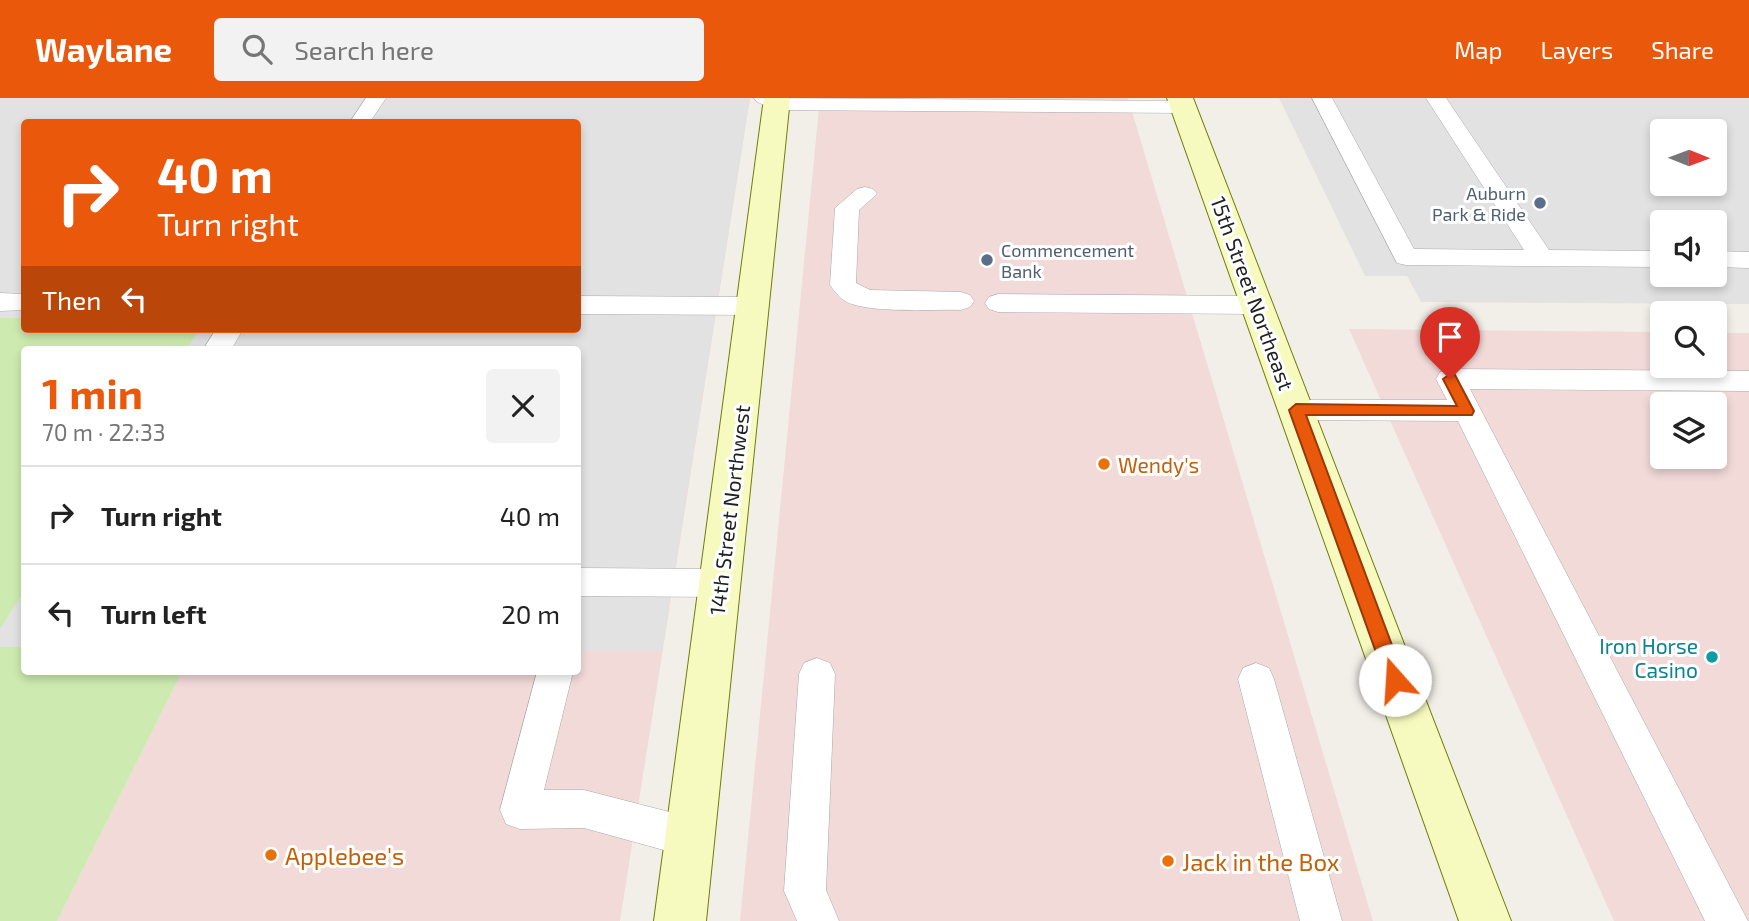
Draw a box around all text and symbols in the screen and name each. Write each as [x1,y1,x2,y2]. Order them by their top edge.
search box [214,18,704,81]
text: Waylane [35,29,172,69]
icon: search [238,30,276,68]
text: Search here [294,34,434,65]
text: Map [1454,35,1502,64]
text: Layers [1540,35,1613,64]
text: Share [1651,35,1714,64]
north arrow [1650,119,1727,196]
map controls [1650,119,1727,469]
text: 40 m [157,144,273,203]
icon: right [42,147,133,238]
place label: Auburn Park & Ride [1432,182,1526,225]
street label: 15th Street Northeast [1206,193,1300,393]
marker: Auburn Park & Ride [1532,195,1548,211]
text: Turn right [157,204,299,242]
button: sound [1650,210,1727,287]
place label: Commencement Bank [1001,239,1134,282]
marker: Commencement Bank [979,252,995,268]
icon: left [115,280,153,318]
text: Then [42,284,101,315]
button: search [1650,301,1727,378]
pin [1420,307,1480,379]
icon: arrive [1431,318,1469,356]
text: 1 min [42,367,143,417]
button: close [486,369,560,443]
button: layers [1650,392,1727,469]
street label: 14th Street Northwest [704,403,754,617]
text: 70 m · 22:33 [42,418,165,446]
place label: Wendy's [1118,452,1199,477]
marker: Wendy's [1096,456,1112,472]
icon: right [42,496,80,534]
text: Turn right [101,500,222,531]
text: 40 m [500,500,560,531]
icon: left [42,594,80,632]
text: Turn left [101,598,207,629]
text: 20 m [501,598,560,629]
place label: Iron Horse Casino [1599,633,1698,682]
position arrow [1358,643,1432,717]
marker: Iron Horse Casino [1704,649,1720,665]
place label: Applebee's [285,841,404,870]
marker: Applebee's [263,847,279,863]
place label: Jack in the Box [1182,847,1340,876]
marker: Jack in the Box [1160,853,1176,869]

